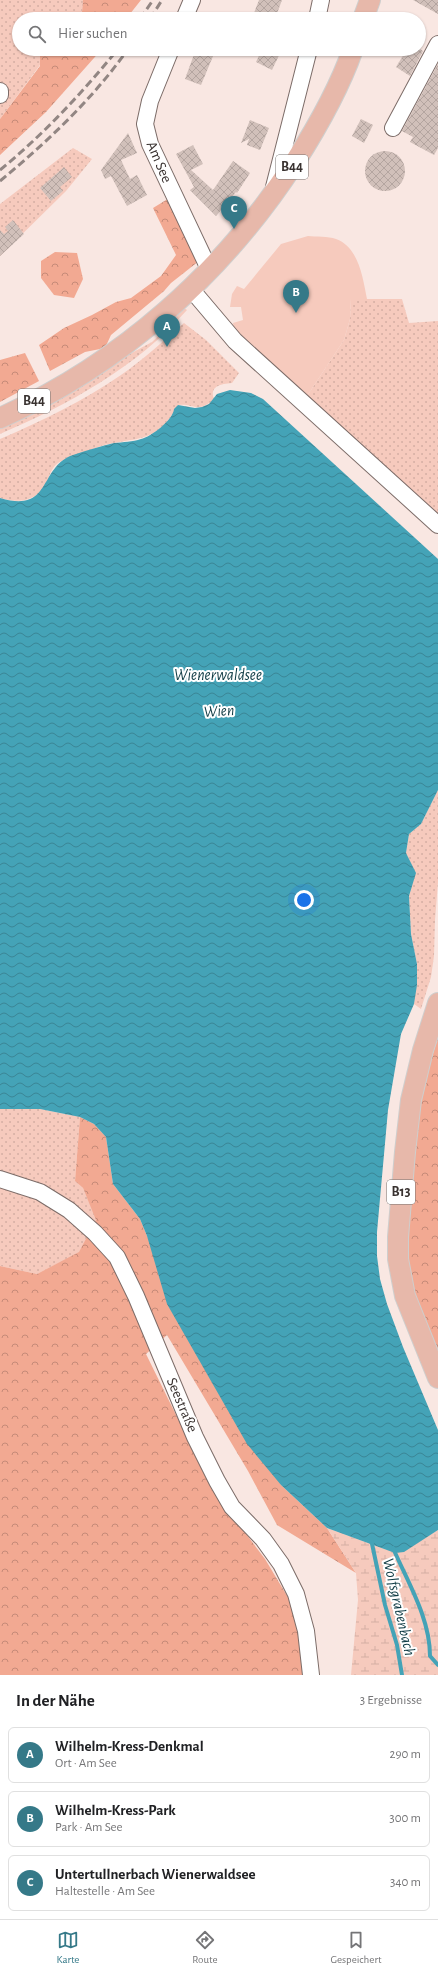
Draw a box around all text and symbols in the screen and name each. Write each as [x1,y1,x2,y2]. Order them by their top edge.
search box [12,12,426,56]
icon: search [26,23,48,45]
text: Hier suchen [58,26,128,41]
street label: Am See [144,139,174,185]
road number: B44 [276,155,308,179]
pin: C [221,196,247,229]
pin: B [283,280,309,313]
pin: A [154,314,180,347]
road number: B44 [18,389,50,413]
water label: Wienerwaldsee [174,667,262,683]
water label: Wien [203,702,235,720]
your location [294,890,314,910]
road number: B13 [387,1180,415,1204]
street label: Seestraße [164,1375,200,1435]
water label: Wolfsgrabenbach [380,1557,418,1657]
text: In der Nähe [16,1692,95,1709]
text: 3 Ergebnisse [360,1694,422,1707]
text: Wilhelm-Kress-Denkmal [55,1739,204,1754]
text: A [26,1748,34,1761]
text: 290 m [390,1748,421,1761]
text: Ort · Am See [55,1757,117,1770]
text: Wilhelm-Kress-Park [55,1803,176,1818]
text: B [26,1812,34,1825]
text: 300 m [389,1812,421,1825]
text: Park · Am See [55,1821,123,1834]
text: Untertullnerbach Wienerwaldsee [55,1867,256,1882]
text: C [27,1876,33,1889]
text: 340 m [390,1876,421,1889]
text: Haltestelle · Am See [55,1885,155,1898]
tab: Karte [57,1929,79,1966]
tab: Route [192,1929,218,1966]
tab: Gespeichert [331,1929,381,1966]

